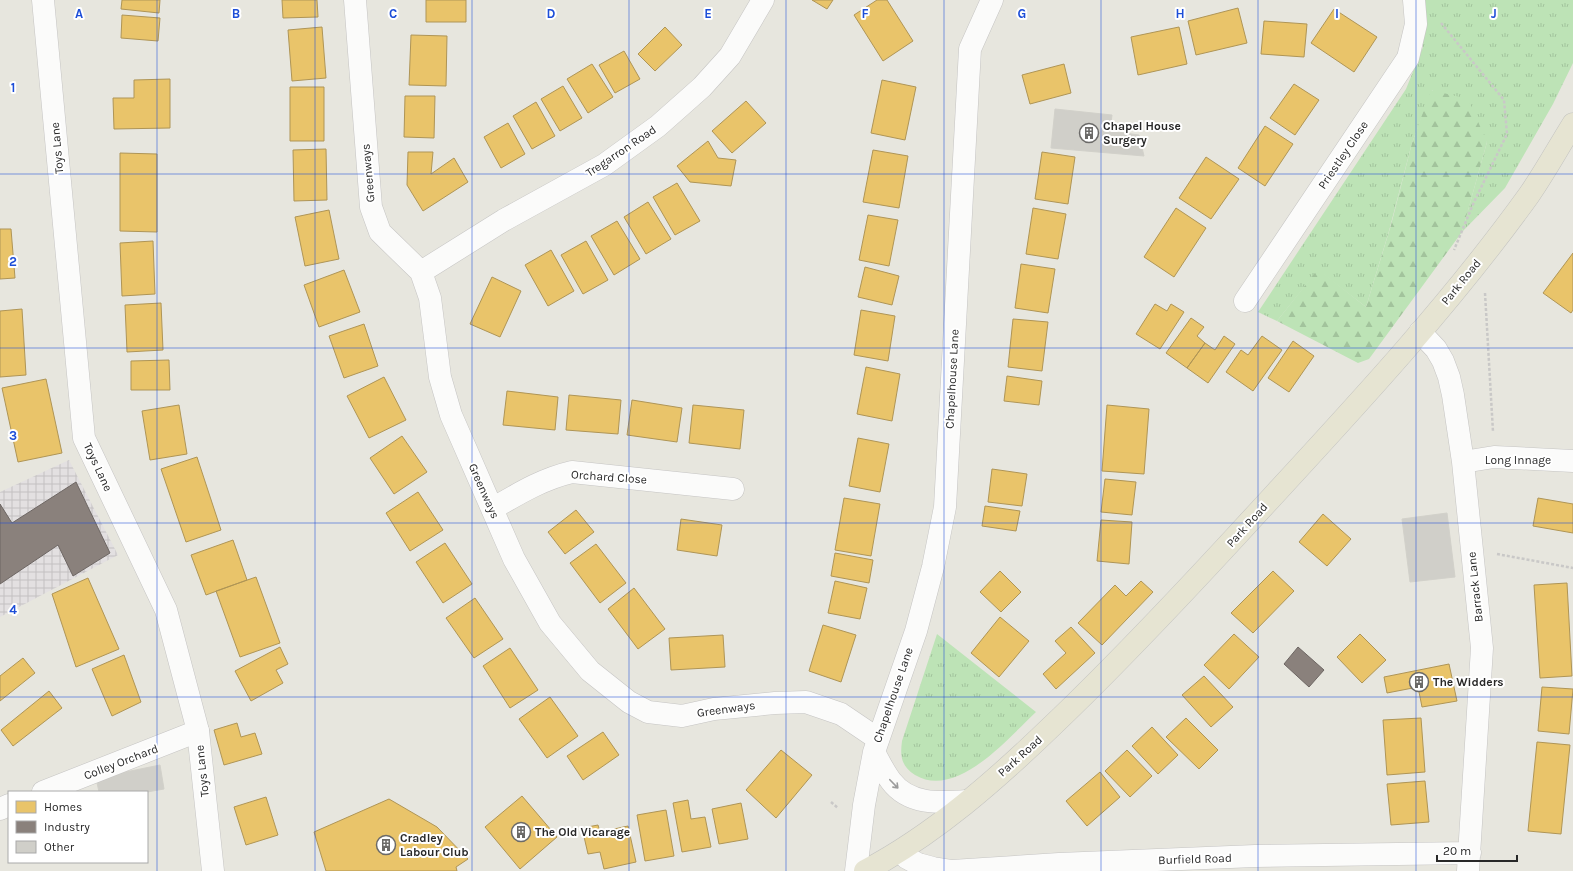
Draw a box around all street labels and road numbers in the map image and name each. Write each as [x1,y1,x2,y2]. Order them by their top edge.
street label: Priestley Close [1315,118,1371,192]
street label: Toys Lane [48,121,66,175]
street label: Tregarron Road [583,122,659,180]
street label: Greenways [358,143,378,203]
street label: Park Road [1438,256,1484,308]
street label: Chapelhouse Lane [942,329,962,429]
street label: Toys Lane [81,440,115,494]
street label: Long Innage [1485,453,1551,467]
street label: Greenways [466,461,502,521]
street label: Orchard Close [571,467,647,487]
street label: Park Road [1223,500,1271,550]
street label: Barrack Lane [1464,551,1486,623]
street label: Chapelhouse Lane [870,646,916,744]
street label: Greenways [696,698,756,720]
street label: Park Road [995,732,1045,780]
street label: Colley Orchard [82,741,160,783]
street label: Toys Lane [192,744,212,798]
street label: Burfield Road [1158,851,1232,867]

